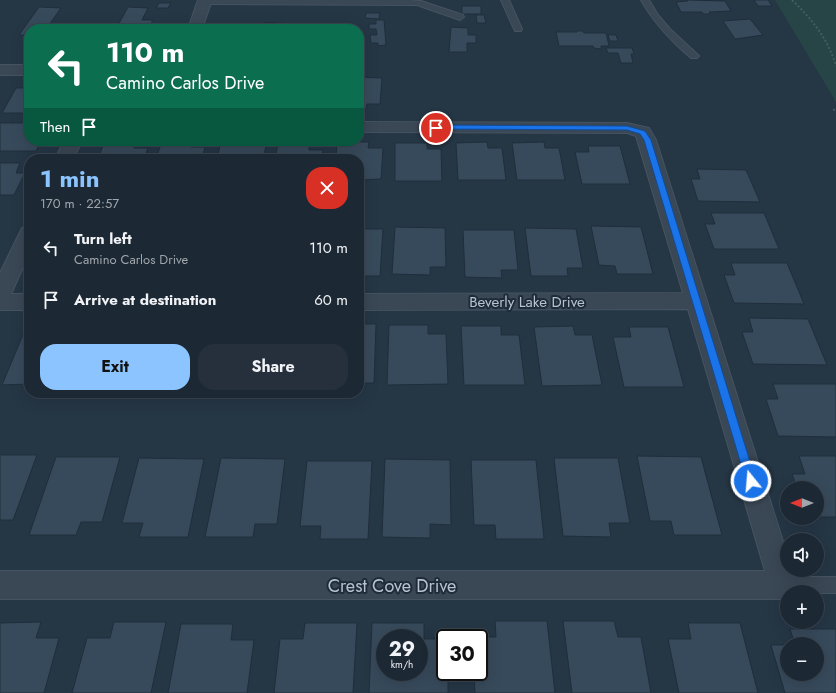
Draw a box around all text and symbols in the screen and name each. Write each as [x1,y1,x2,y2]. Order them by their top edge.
text: 110 m [106,32,184,73]
icon: left [40,40,92,92]
text: Camino Carlos Drive [106,70,264,96]
pin [419,111,453,145]
text: Then [40,116,70,138]
icon: arrive [78,116,100,138]
icon: arrive [425,117,447,139]
text: 1 min [40,161,100,196]
button: close [306,167,348,209]
text: 170 m · 22:57 [40,194,119,213]
text: Turn left [74,228,132,250]
icon: left [40,237,62,259]
text: 110 m [309,237,348,259]
text: Camino Carlos Drive [74,250,188,269]
icon: arrive [40,289,62,311]
text: Arrive at destination [74,289,216,311]
text: 60 m [314,289,348,311]
street label: Beverly Lake Drive [469,291,585,313]
button: Exit [40,344,190,390]
button: Share [198,344,348,390]
position arrow [730,460,772,502]
north arrow [780,481,824,525]
map controls [780,481,824,681]
button: sound [780,533,824,577]
street label: Crest Cove Drive [328,573,456,599]
button: + [780,585,824,629]
speed limit sign: 30 [436,629,488,681]
text: 29 [389,635,415,664]
button: − [780,637,824,681]
text: km/h [391,657,413,672]

